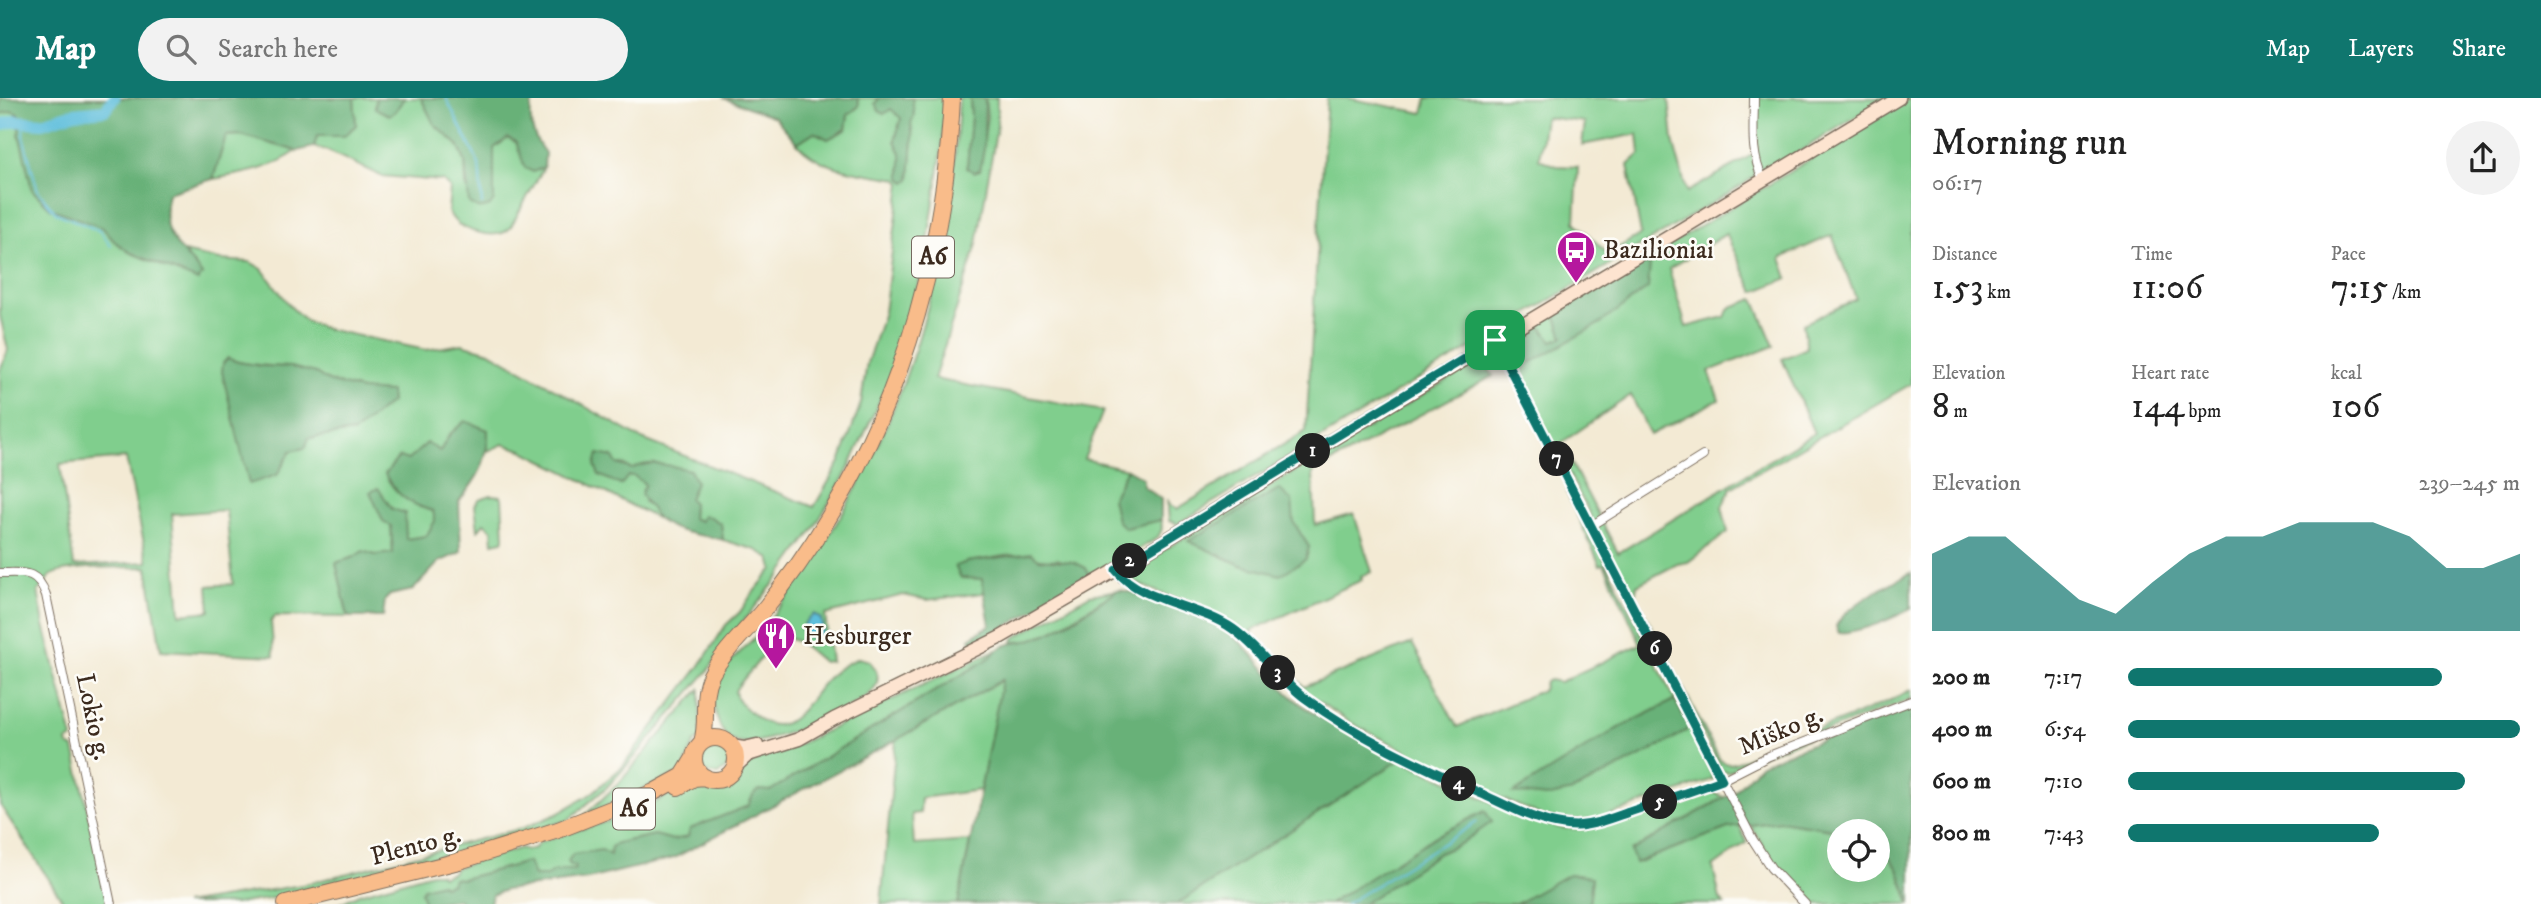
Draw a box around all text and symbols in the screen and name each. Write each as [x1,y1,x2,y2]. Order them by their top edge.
search box [138,18,628,81]
text: Map [35,29,96,70]
icon: search [162,30,200,68]
text: Search here [218,33,338,66]
text: Map [2266,34,2310,64]
text: Layers [2348,34,2414,64]
text: Share [2452,34,2506,64]
text: Morning run [1932,119,2127,167]
button: share [2446,121,2520,195]
text: 06:17 [1932,169,1983,198]
bus stop icon: Bazilioniai [1555,229,1597,284]
place label: Bazilioniai [1603,234,1714,267]
road number: A6 [912,237,954,278]
text: Distance [1932,243,1997,266]
text: Time [2131,243,2173,266]
text: Pace [2331,243,2366,266]
text: 1.53 [1932,266,1983,310]
text: 11:06 [2131,266,2203,310]
text: 7:15 [2331,266,2388,310]
text: km [1983,281,2011,304]
text: /km [2388,281,2421,304]
pin [1465,310,1525,370]
icon: arrive [1476,321,1514,359]
text: Elevation [1932,362,2006,385]
text: Heart rate [2131,362,2209,385]
text: kcal [2331,362,2362,385]
text: 8 [1932,385,1950,429]
text: 144 [2131,385,2184,429]
text: 106 [2331,385,2380,429]
text: m [1950,400,1968,423]
text: bpm [2184,400,2221,423]
pin: 1 [1296,434,1330,468]
text: 1 [1309,439,1316,462]
pin: 7 [1540,442,1574,476]
text: 7 [1551,447,1562,470]
text: Elevation [1932,469,2021,498]
text: 239–245 m [2418,469,2520,498]
pin: 2 [1112,544,1148,578]
text: 2 [1125,549,1134,572]
restaurant icon: Hesburger [755,615,797,670]
place label: Hesburger [803,620,912,653]
pin: 6 [1638,632,1672,666]
text: 6 [1650,637,1659,660]
pin: 3 [1260,656,1296,690]
text: 3 [1274,661,1281,684]
text: 200 m [1932,663,1990,692]
text: 7:17 [2044,663,2083,692]
street label: Lokio g. [68,671,118,763]
street label: Miško g. [1734,698,1828,764]
text: 400 m [1932,715,1992,744]
text: 6:54 [2044,715,2085,744]
pin: 4 [1442,766,1476,802]
text: 600 m [1932,767,1991,796]
text: 7:10 [2044,767,2083,796]
text: 4 [1453,772,1464,795]
pin: 5 [1642,784,1678,820]
road number: A6 [613,788,655,830]
text: 5 [1655,790,1664,813]
street label: Plento g. [367,818,465,874]
map controls [1827,819,1890,882]
button: locate [1827,819,1890,882]
text: 800 m [1932,819,1990,848]
text: 7:43 [2044,819,2084,848]

